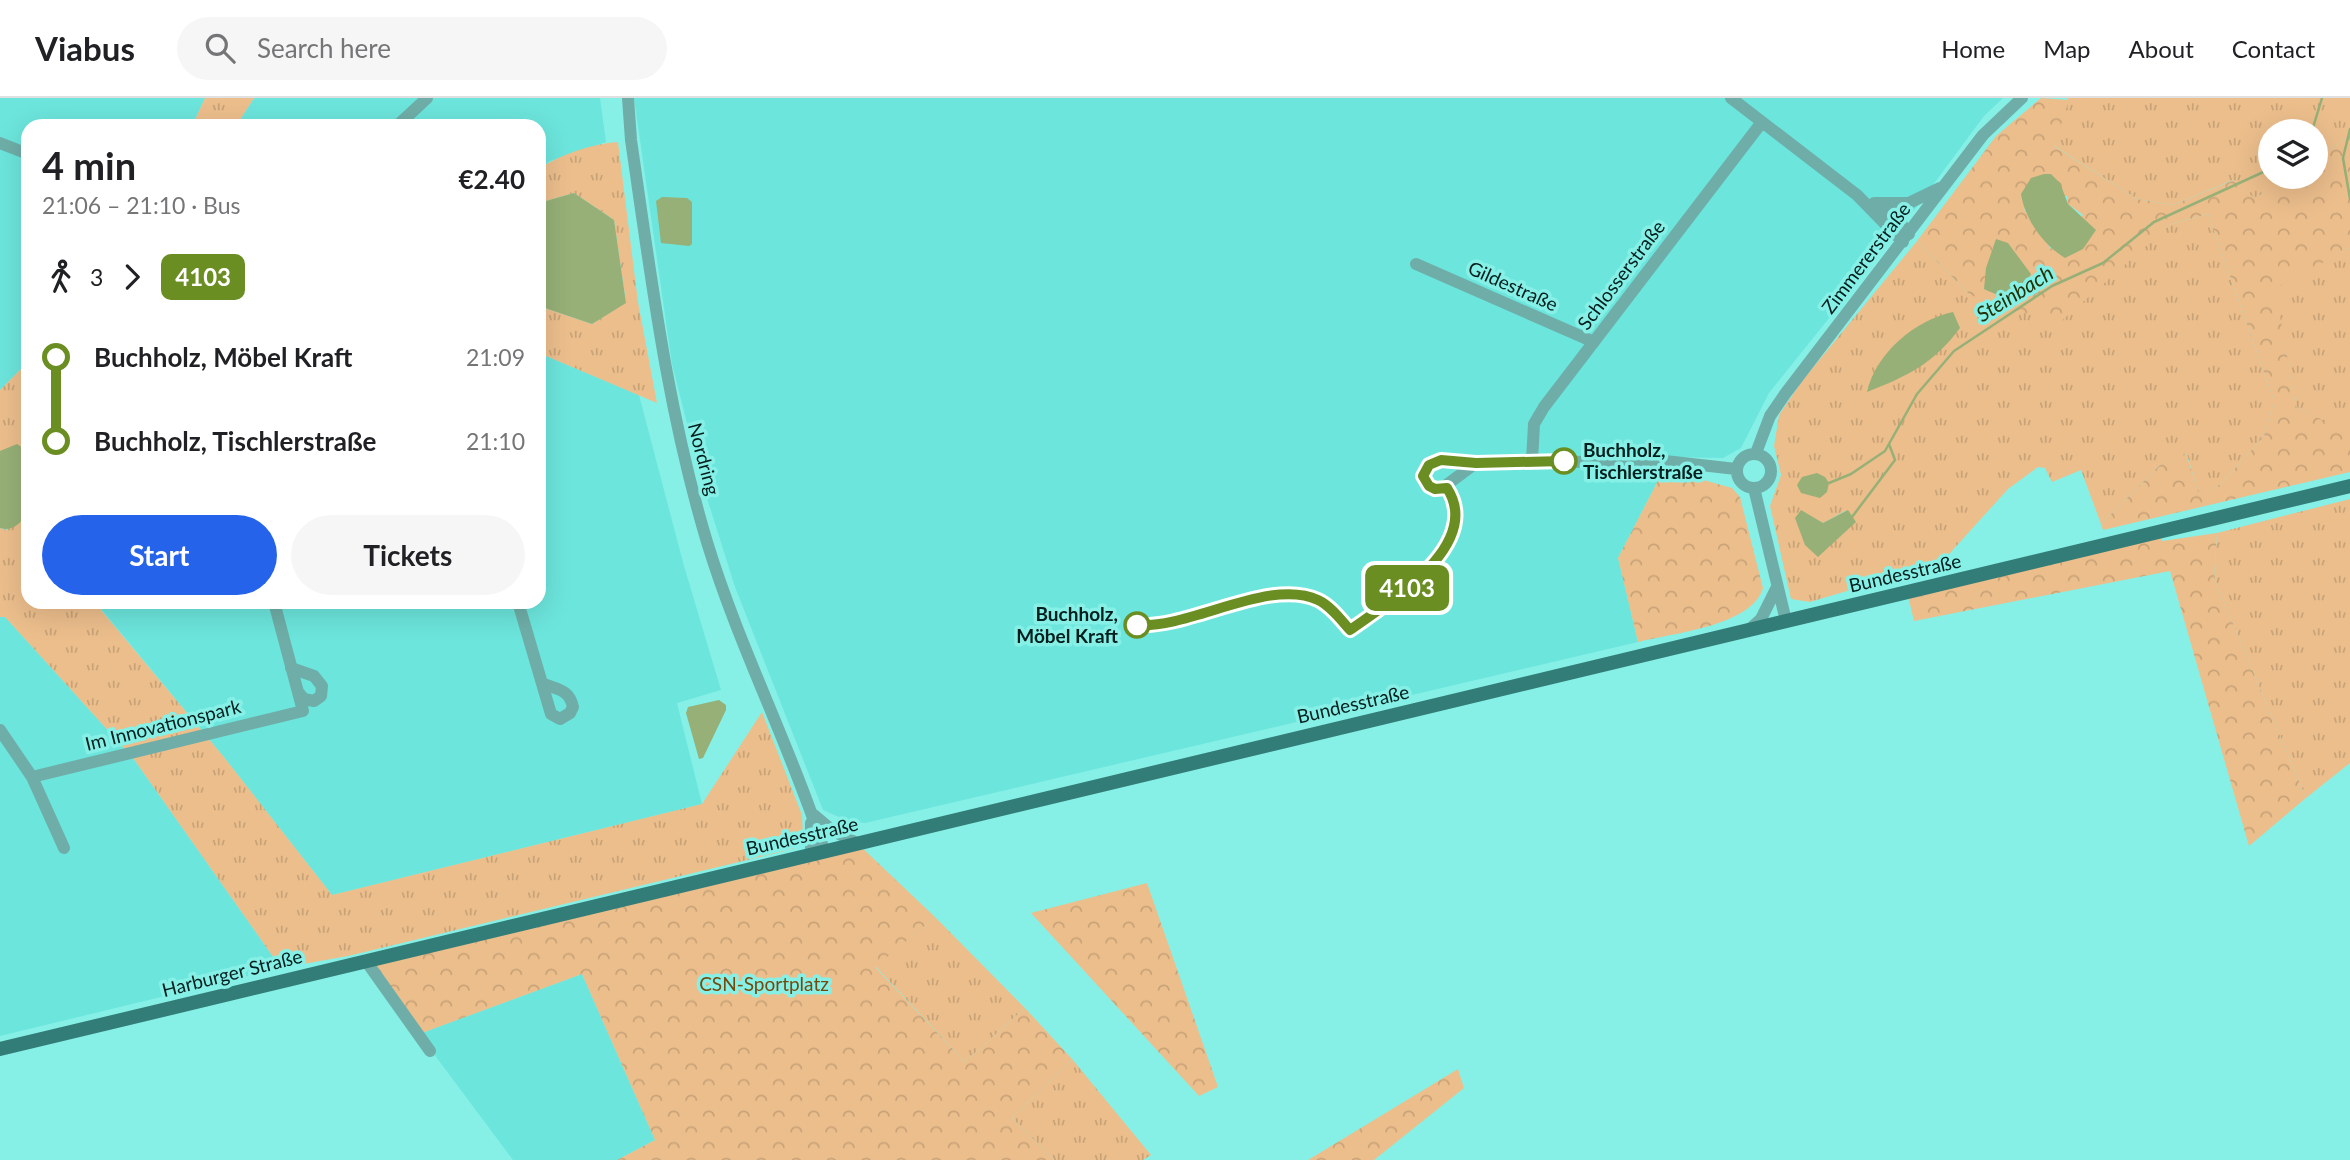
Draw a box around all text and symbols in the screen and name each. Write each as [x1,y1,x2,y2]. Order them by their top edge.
search box [177,17,667,80]
text: Viabus [35,28,135,68]
icon: search [201,29,239,67]
text: Search here [257,32,391,64]
text: Home [1941,34,2005,63]
text: Map [2043,34,2091,63]
text: About [2129,34,2194,63]
text: Contact [2232,34,2315,63]
map controls [2258,119,2328,189]
button: layers [2258,119,2328,189]
text: 4 min [42,142,136,188]
text: €2.40 [459,163,525,195]
text: 21:06 – 21:10 · Bus [42,191,241,219]
street label: Zimmererstraße [1816,198,1915,318]
street label: Schlosserstraße [1572,216,1669,334]
street label: Gildestraße [1465,256,1562,316]
icon: walk [42,258,80,296]
icon: forward [113,258,151,296]
water label: Steinbach [1971,259,2057,326]
text: 4103 [175,262,231,291]
text: 3 [90,263,103,291]
text: Buchholz, Möbel Kraft [94,341,352,373]
text: 21:09 [466,343,525,371]
street label: Nordring [684,420,725,498]
text: Buchholz, Tischlerstraße [94,425,376,457]
text: 21:10 [466,427,525,455]
place label: Buchholz, Tischlerstraße [1583,438,1703,483]
marker: Buchholz, Tischlerstraße [1551,448,1577,474]
button: Start [42,515,277,595]
button: Tickets [291,515,525,595]
street label: Bundesstraße [1847,548,1963,597]
line badge: 4103 [1358,565,1456,611]
text: 4103 [1379,573,1435,602]
place label: Buchholz, Möbel Kraft [1016,602,1119,647]
marker: Buchholz, Möbel Kraft [1124,612,1150,638]
street label: Bundesstraße [1295,679,1411,728]
street label: Im Innovationspark [83,694,243,755]
street label: Bundesstraße [744,811,860,860]
street label: Harburger Straße [159,944,304,1001]
park label: CSN-Sportplatz [699,972,829,995]

